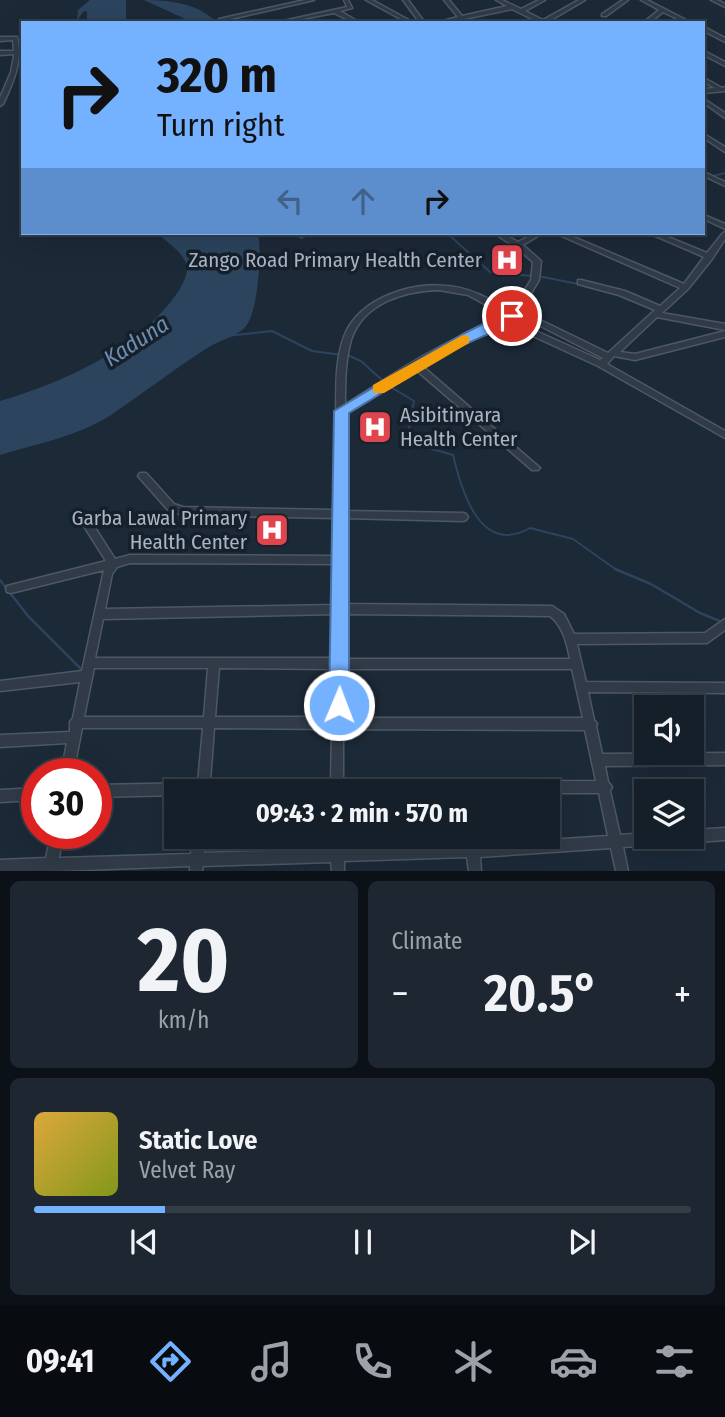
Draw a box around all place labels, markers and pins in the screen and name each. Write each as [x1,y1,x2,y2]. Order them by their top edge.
hospital icon: Zango Road Primary Health Center [488,241,526,279]
place label: Zango Road Primary Health Center [188,247,483,273]
pin [482,286,542,346]
place label: Asibitinyara Health Center [400,402,518,452]
hospital icon: Asibitinyara Health Center [356,408,394,446]
place label: Garba Lawal Primary Health Center [71,505,248,555]
hospital icon: Garba Lawal Primary Health Center [253,511,291,549]

